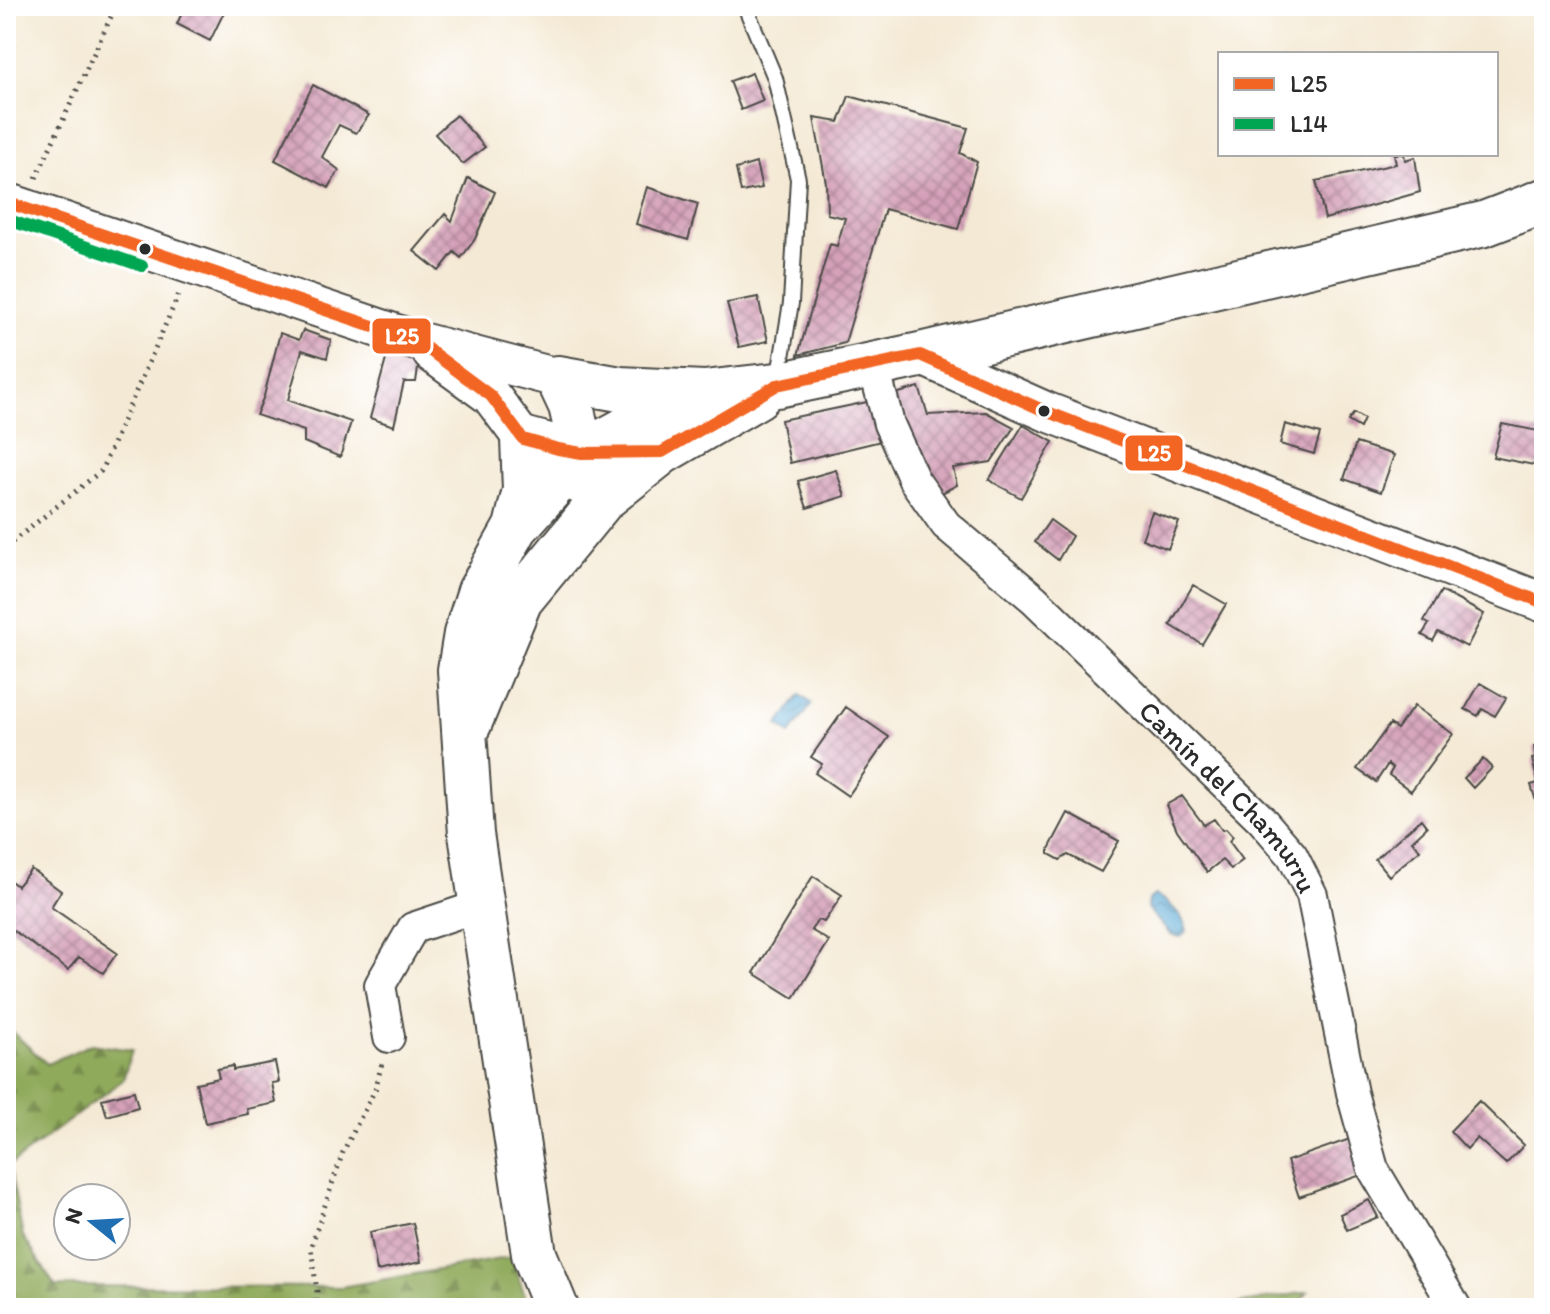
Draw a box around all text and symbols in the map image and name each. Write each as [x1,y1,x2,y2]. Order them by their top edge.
legend [1218,52,1498,156]
text: L25 [1290,69,1327,98]
text: L14 [1290,109,1328,138]
unlabelled marker [137,241,153,257]
line badge: L25 [371,317,432,355]
text: L25 [385,323,420,350]
unlabelled marker [1036,403,1052,419]
line badge: L25 [1124,434,1184,472]
text: L25 [1137,440,1172,467]
street label: Camín del Chamurru [1132,693,1325,898]
north arrow [52,1182,132,1262]
text: N [58,1205,89,1227]

